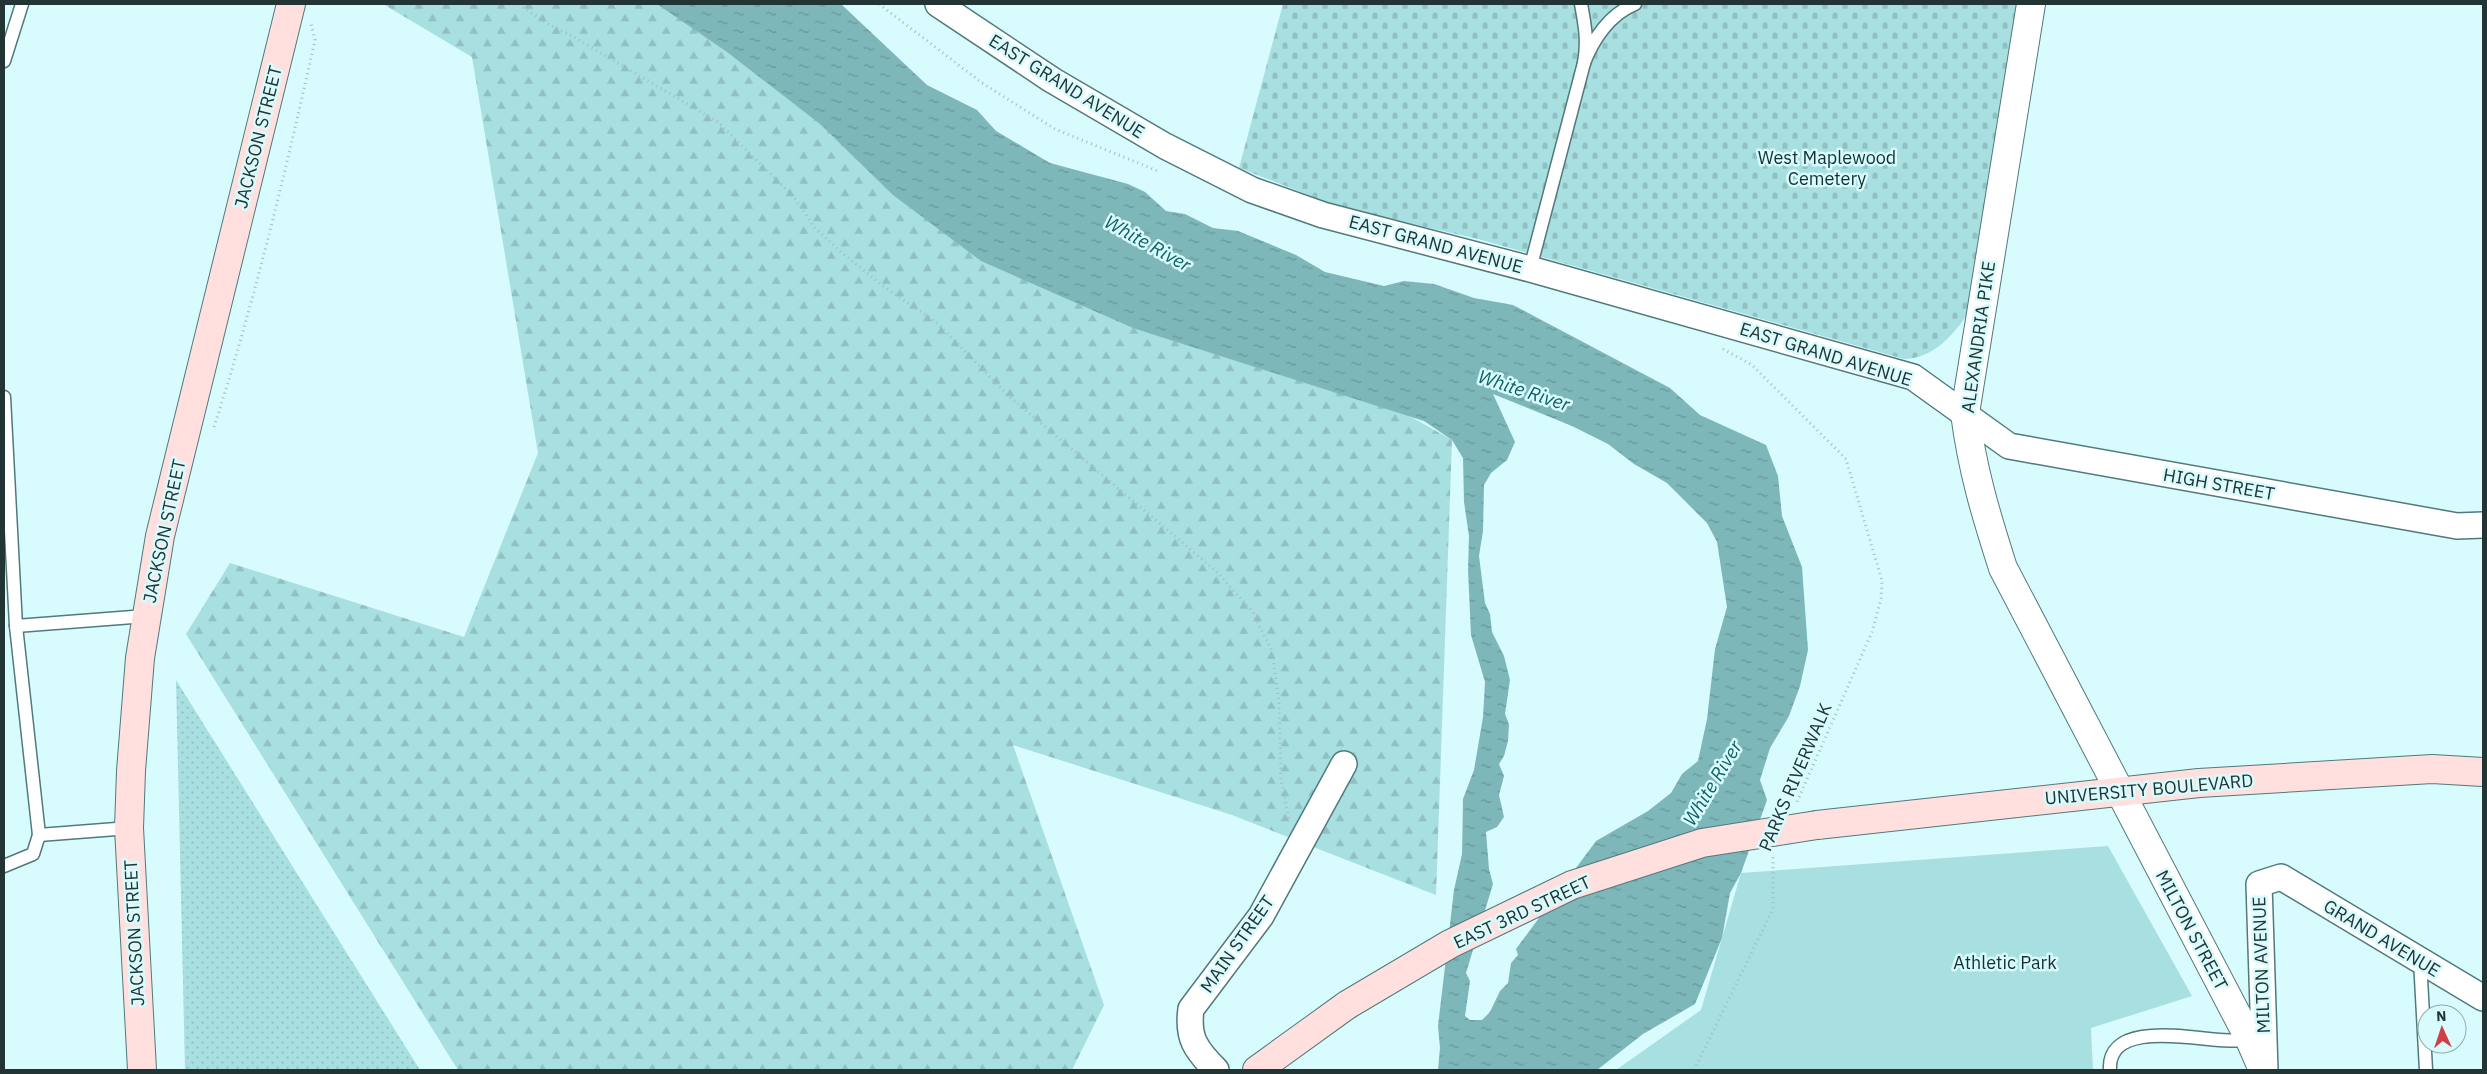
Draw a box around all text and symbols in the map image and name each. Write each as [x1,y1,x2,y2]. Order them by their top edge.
street label: EAST GRAND AVENUE [985,29,1149,143]
street label: JACKSON STREET [229,63,287,211]
park label: West Maplewood Cemetery [1758,146,1896,190]
water label: White River [1101,210,1196,277]
street label: EAST GRAND AVENUE [1347,210,1525,278]
street label: ALEXANDRIA PIKE [1956,260,2000,414]
street label: EAST GRAND AVENUE [1737,317,1915,391]
water label: White River [1475,364,1574,416]
street label: JACKSON STREET [138,457,190,605]
street label: HIGH STREET [2161,463,2277,505]
street label: PARKS RIVERWALK [1753,699,1837,855]
water label: White River [1677,735,1747,830]
street label: UNIVERSITY BOULEVARD [2044,768,2254,810]
street label: JACKSON STREET [119,859,149,1007]
street label: MILTON STREET [2151,866,2233,994]
street label: EAST 3RD STREET [1450,870,1594,954]
street label: MAIN STREET [1195,891,1279,997]
street label: GRAND AVENUE [2319,894,2445,982]
street label: MILTON AVENUE [2247,896,2275,1034]
park label: Athletic Park [1953,951,2057,974]
north arrow [2417,1004,2467,1054]
text: N [2436,1007,2447,1025]

